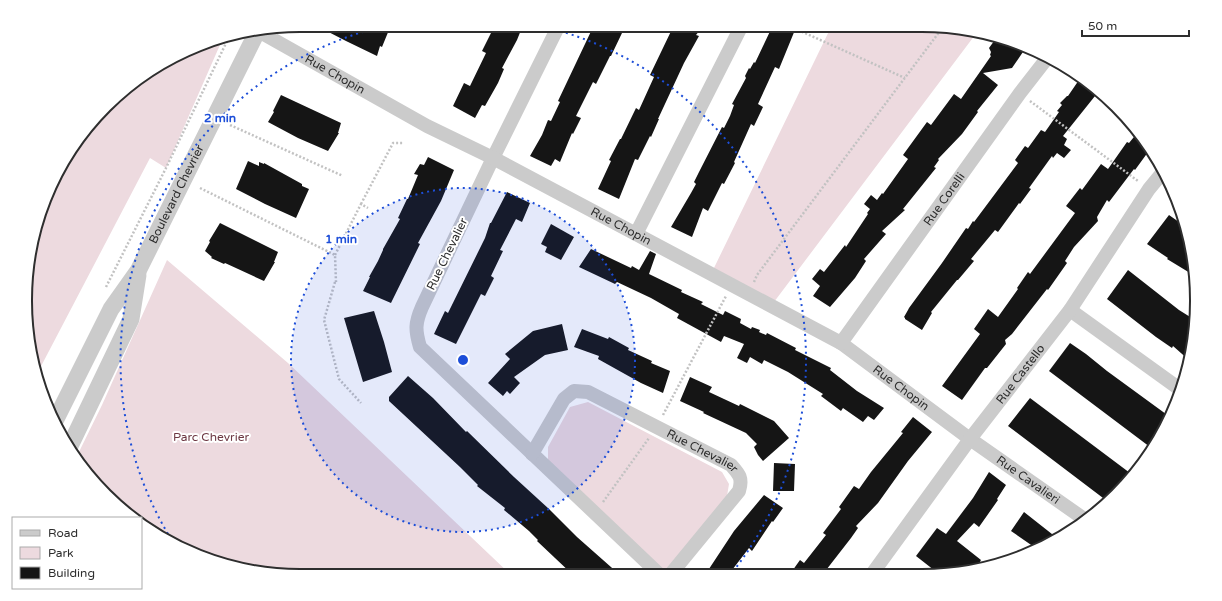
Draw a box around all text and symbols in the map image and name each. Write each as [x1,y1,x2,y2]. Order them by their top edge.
scale bar [1082,12,1189,38]
text: 50 m [1088,19,1117,33]
street label: Rue Chopin [302,52,367,97]
text: 2 min [204,111,236,125]
street label: Boulevard Chevrier [146,142,207,246]
street label: Rue Corelli [920,170,968,228]
street label: Rue Chopin [588,204,654,248]
street label: Rue Chevalier [423,215,471,292]
text: 1 min [325,232,357,246]
street label: Rue Castello [993,342,1048,406]
centre of rings [456,353,470,367]
street label: Rue Chopin [870,362,932,413]
street label: Rue Chevalier [664,426,742,476]
park label: Parc Chevrier [173,430,249,444]
street label: Rue Cavalieri [994,453,1063,507]
legend [12,517,142,589]
text: Road [48,526,78,540]
text: Park [48,546,74,560]
text: Building [48,566,95,580]

